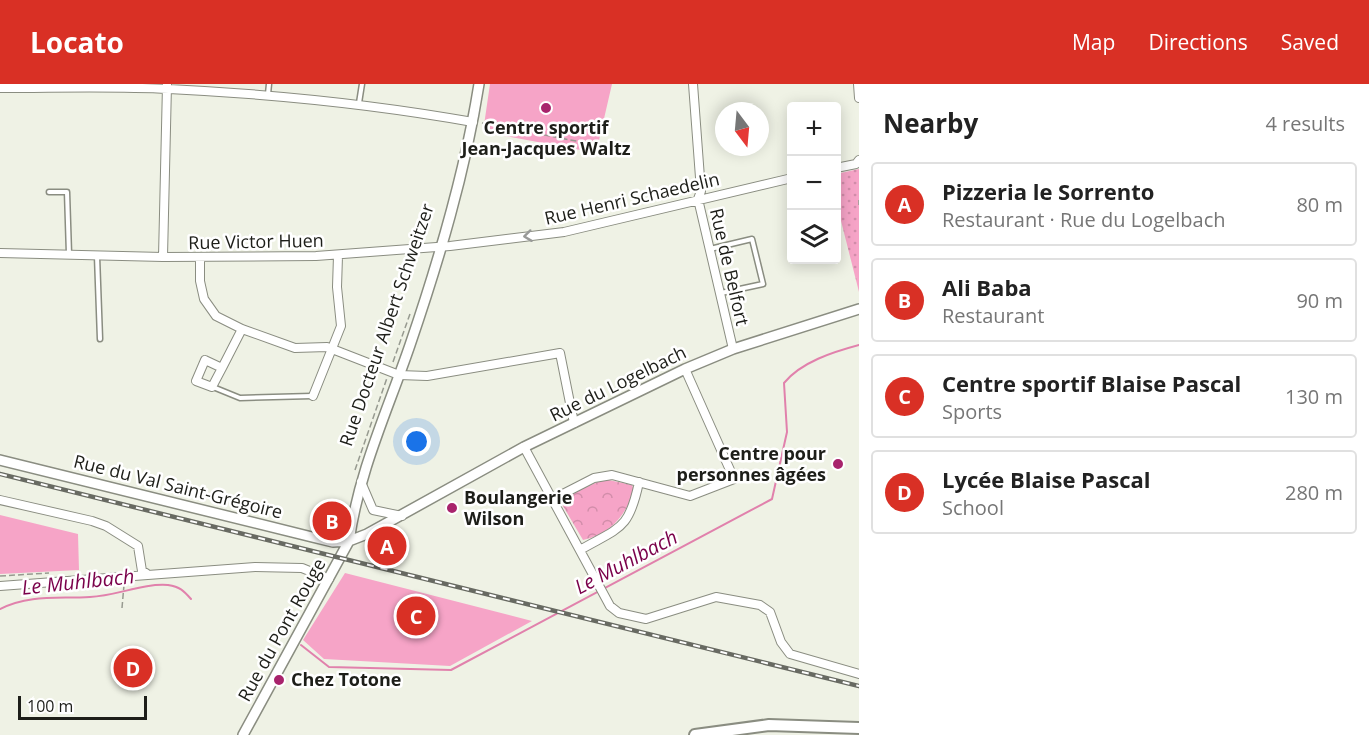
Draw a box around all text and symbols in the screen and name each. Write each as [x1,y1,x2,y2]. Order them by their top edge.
text: Locato [30,23,124,61]
text: Map [1072,28,1115,56]
text: Directions [1148,28,1248,56]
text: Saved [1281,28,1339,56]
marker: Centre sportif Jean-Jacques Waltz [539,101,553,115]
north arrow [715,102,769,156]
map controls [787,102,841,264]
button: + [787,102,841,156]
text: Nearby [883,105,978,141]
text: 4 results [1265,110,1345,137]
place label: Centre sportif Jean-Jacques Waltz [459,115,631,160]
button: − [787,156,841,210]
street label: Rue Henri Schaedelin [542,166,722,230]
text: Pizzeria le Sorrento [942,176,1154,206]
text: A [898,191,911,218]
text: 80 m [1296,191,1343,218]
street label: Rue Docteur Albert Schweitzer [333,200,439,449]
street label: Rue de Belfort [705,206,755,328]
text: Restaurant · Rue du Logelbach [942,206,1225,233]
button: layers [787,210,841,264]
street label: Rue Victor Huen [188,228,324,254]
one-way arrow [523,230,532,242]
text: Ali Baba [942,272,1032,302]
text: B [898,287,911,314]
text: 90 m [1296,287,1343,314]
text: Restaurant [942,302,1044,329]
street label: Rue du Logelbach [545,340,690,427]
text: Centre sportif Blaise Pascal [942,368,1241,398]
text: C [898,383,911,410]
text: 130 m [1285,383,1343,410]
text: Sports [942,398,1002,425]
your location [402,427,431,456]
place label: Centre pour personnes âgées [677,441,826,486]
street label: Rue du Val Saint-Grégoire [71,448,285,524]
marker: Centre pour personnes âgées [831,457,845,471]
text: Lycée Blaise Pascal [942,464,1150,494]
text: D [897,479,912,506]
text: 280 m [1285,479,1343,506]
place label: Boulangerie Wilson [464,485,572,530]
text: School [942,494,1004,521]
pin: B [312,498,352,544]
marker: Boulangerie Wilson [445,501,459,515]
water label: Le Muhlbach [570,523,682,600]
pin: A [368,524,406,568]
street label: Rue du Pont Rouge [232,554,330,705]
water label: Le Muhlbach [20,562,136,601]
pin: C [396,594,436,638]
pin: D [114,646,152,690]
place label: Chez Totone [291,667,401,691]
marker: Chez Totone [272,673,286,687]
scale bar [18,693,147,720]
text: 100 m [27,695,73,717]

